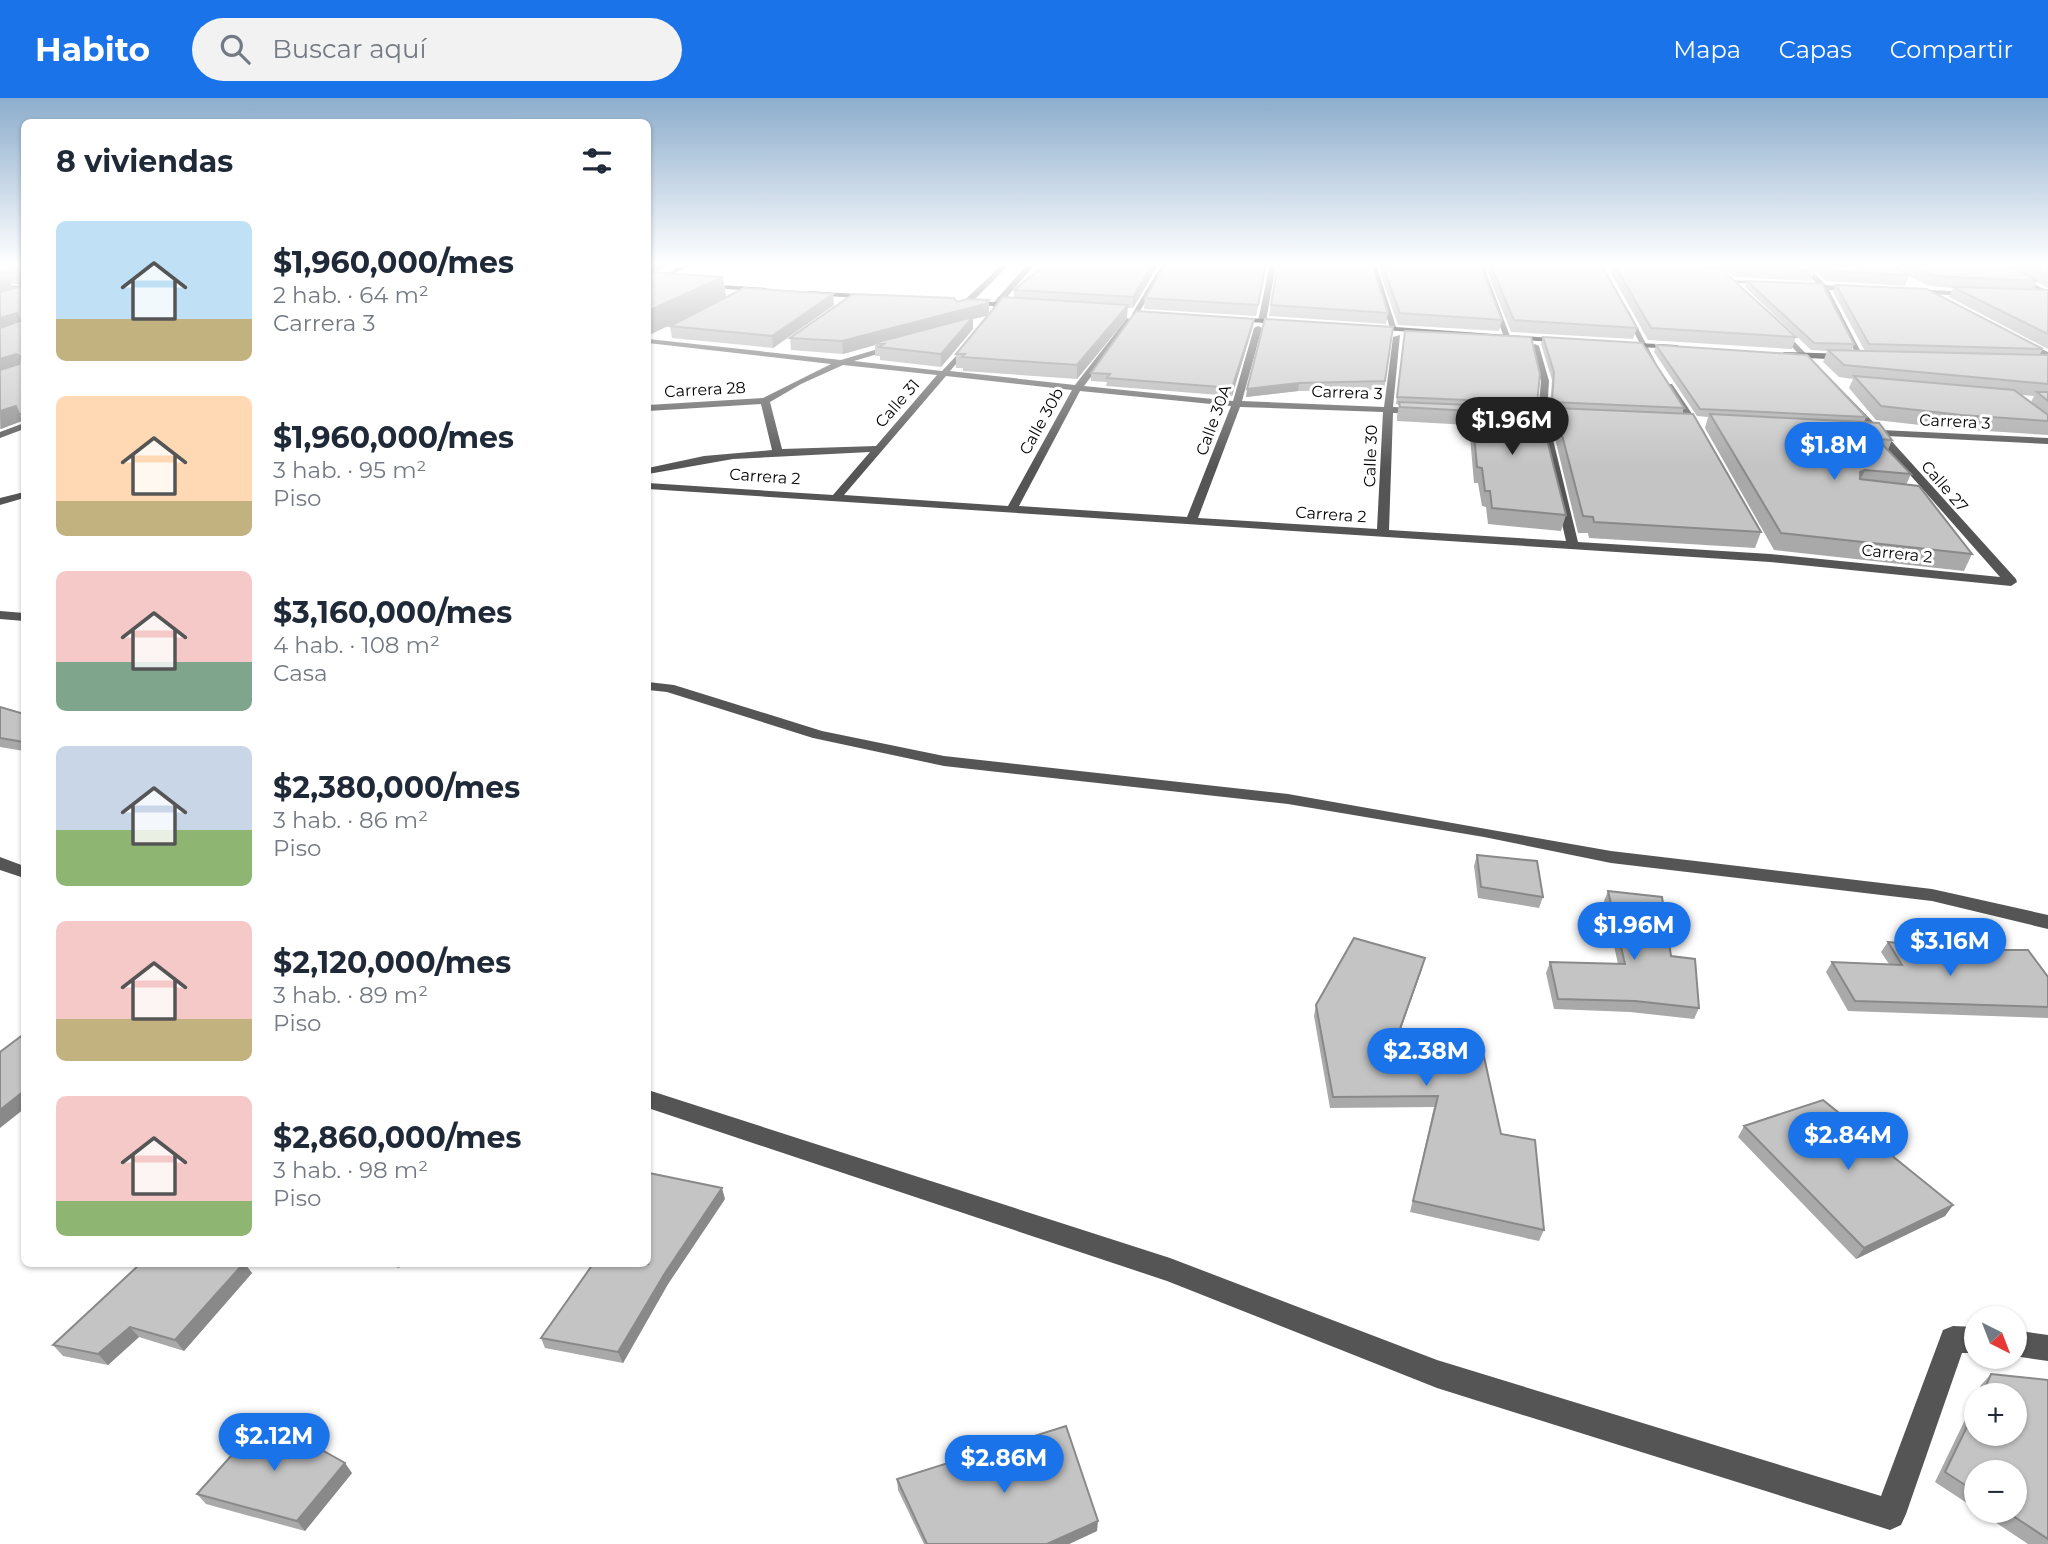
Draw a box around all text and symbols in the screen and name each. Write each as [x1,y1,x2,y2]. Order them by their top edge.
search box [192,18,682,81]
text: Habito [35,29,150,69]
icon: search [216,30,254,68]
text: Buscar aquí [272,33,427,65]
text: Mapa [1673,35,1741,64]
text: Capas [1779,35,1852,64]
text: Compartir [1890,35,2013,64]
icon: filters [578,142,616,180]
text: 8 viviendas [56,143,233,180]
text: $1,960,000/mes [273,244,514,281]
icon: home [112,249,196,333]
text: 2 hab. · 64 m² [273,281,429,309]
text: Carrera 3 [273,309,375,337]
street label: Calle 31 [871,375,924,431]
street label: Carrera 28 [664,378,746,401]
street label: Calle 30A [1192,382,1235,458]
street label: Carrera 3 [1311,382,1383,403]
street label: Calle 30b [1015,384,1068,458]
pin: $1.96M [1455,398,1569,457]
text: $1.96M [1472,406,1552,434]
street label: Carrera 3 [1919,410,1991,433]
text: $1,960,000/mes [273,419,514,456]
pin: $1.8M [1785,422,1883,482]
icon: home [112,424,196,508]
street label: Calle 30 [1360,424,1381,488]
text: $1.8M [1801,431,1867,459]
text: 3 hab. · 95 m² [273,456,426,484]
street label: Calle 27 [1917,457,1972,516]
street label: Carrera 2 [729,465,801,488]
text: Piso [273,484,321,512]
street label: Carrera 2 [1295,503,1367,526]
street label: Carrera 2 [1860,540,1933,567]
text: $3,160,000/mes [273,594,512,631]
icon: home [112,599,196,683]
text: 4 hab. · 108 m² [273,631,440,659]
text: Casa [273,659,328,687]
text: $2,380,000/mes [273,769,520,806]
icon: home [112,774,196,858]
text: 3 hab. · 86 m² [273,806,428,834]
text: Piso [273,834,321,862]
pin: $1.96M [1577,902,1691,962]
text: $1.96M [1594,911,1674,939]
pin: $3.16M [1893,918,2007,978]
text: $3.16M [1910,927,1990,955]
text: $2,120,000/mes [273,944,511,981]
icon: home [112,949,196,1033]
text: 3 hab. · 89 m² [273,981,428,1009]
text: Piso [273,1009,321,1037]
pin: $2.38M [1369,1028,1483,1088]
text: $2.38M [1383,1037,1469,1065]
pin: $2.84M [1791,1112,1905,1172]
text: $2,860,000/mes [273,1119,521,1156]
text: $2.84M [1804,1121,1892,1149]
icon: home [112,1124,196,1208]
text: 3 hab. · 98 m² [273,1156,428,1184]
text: Piso [273,1184,321,1212]
north arrow [1964,1306,2026,1368]
map controls [1964,1306,2027,1523]
button: + [1964,1383,2027,1446]
pin: $2.12M [217,1414,331,1473]
text: $2.12M [235,1422,313,1450]
pin: $2.86M [947,1436,1061,1495]
text: $2.86M [961,1444,1047,1472]
button: − [1964,1460,2027,1523]

